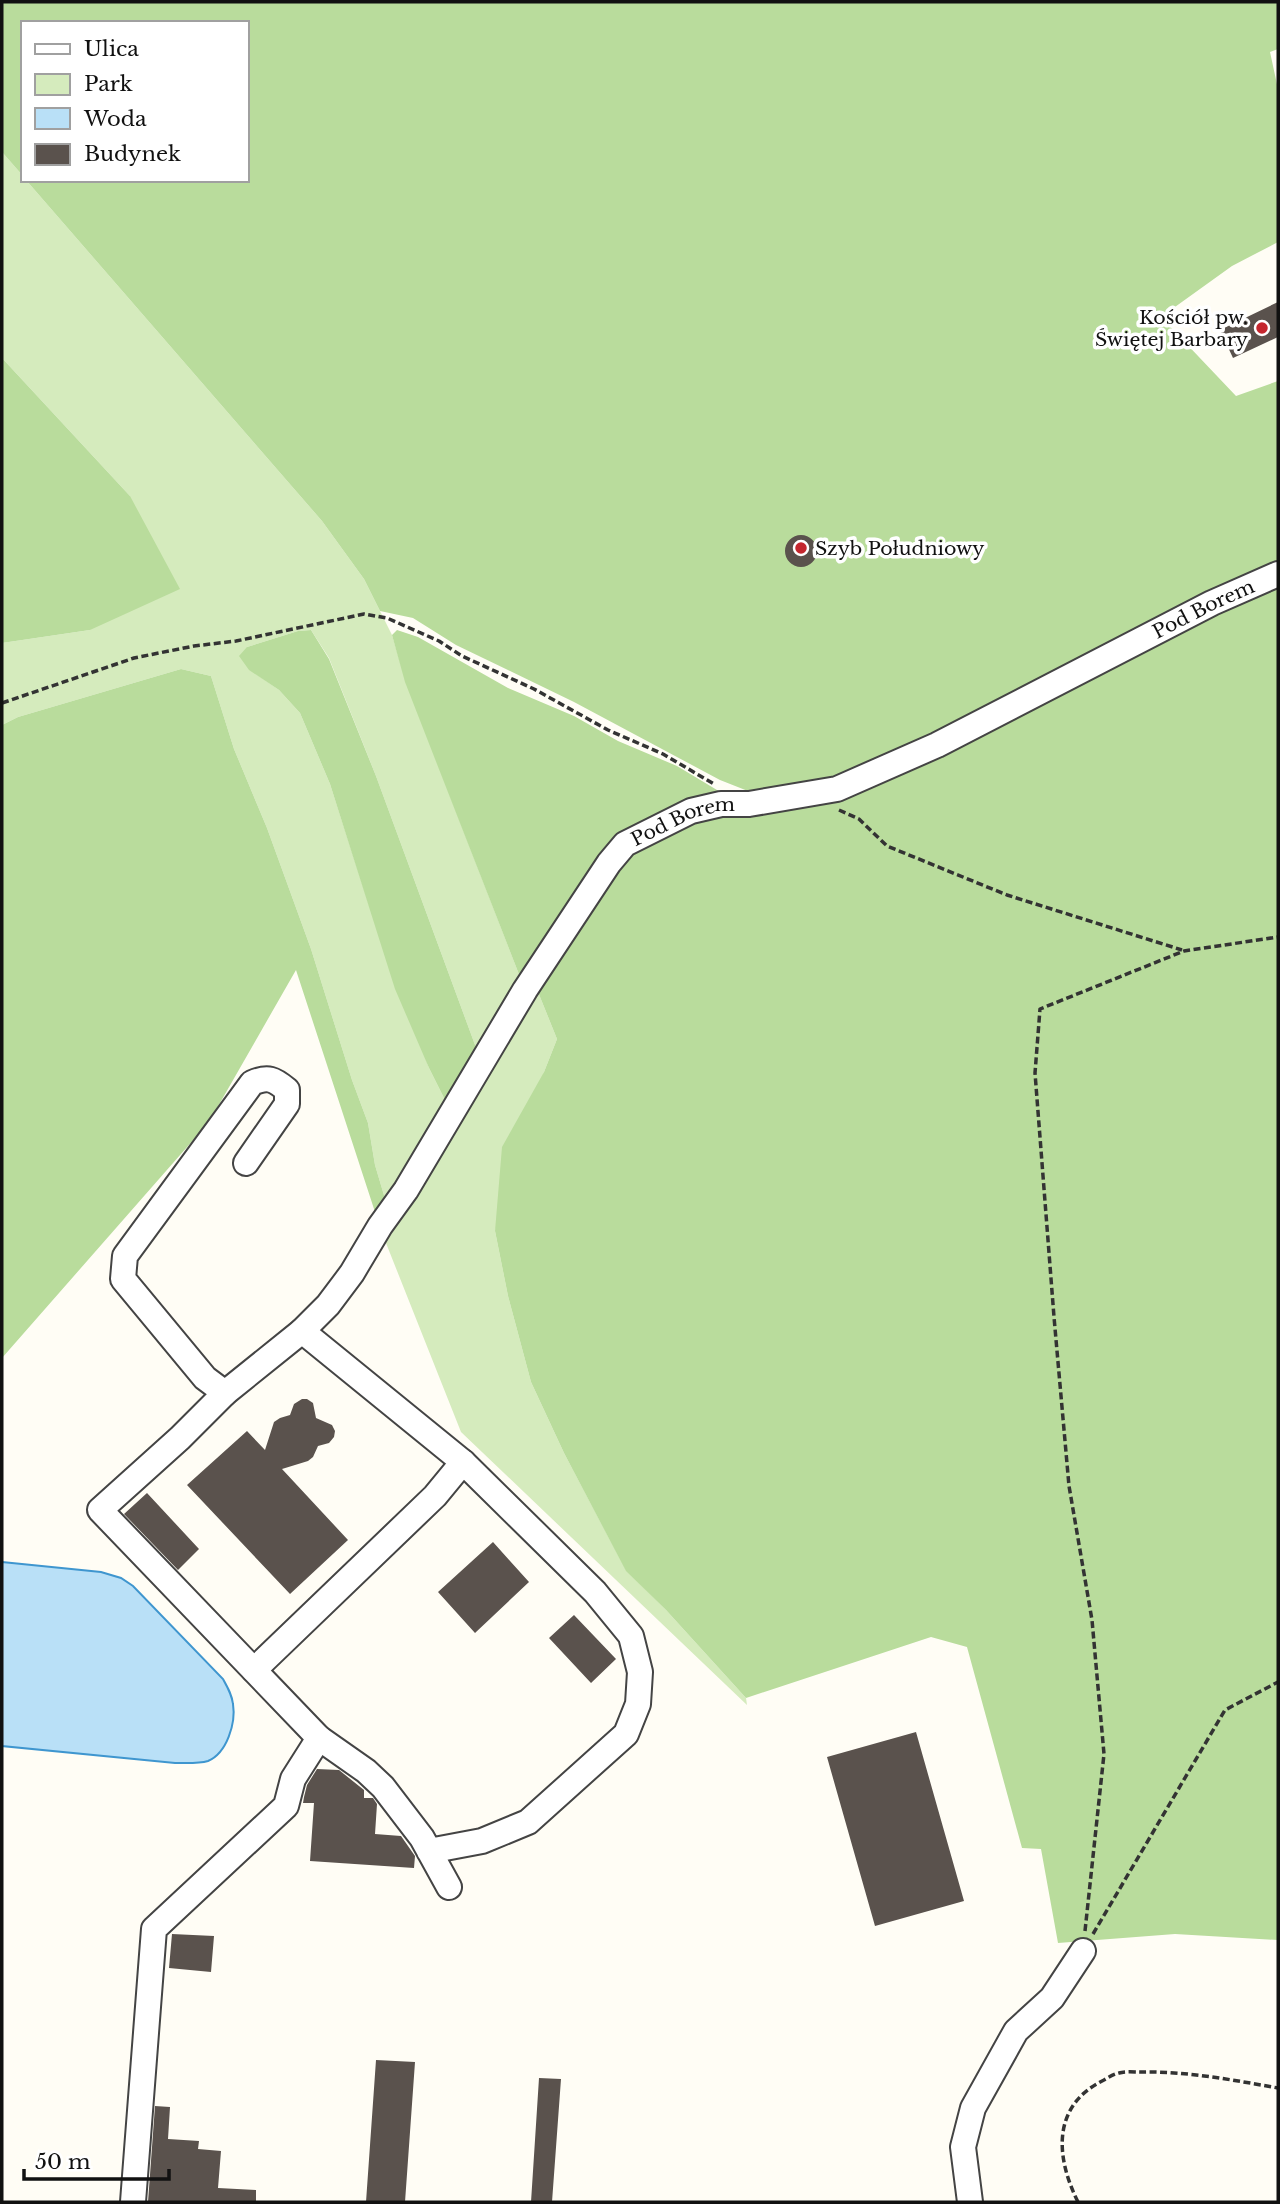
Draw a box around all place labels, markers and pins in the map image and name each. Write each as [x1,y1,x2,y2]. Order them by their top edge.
place label: Kościół pw. Świętej Barbary [1095,306,1248,351]
marker: Kościół pw. Świętej Barbary [1254,320,1270,336]
place label: Szyb Południowy [815,537,984,560]
marker: Szyb Południowy [793,540,809,556]

